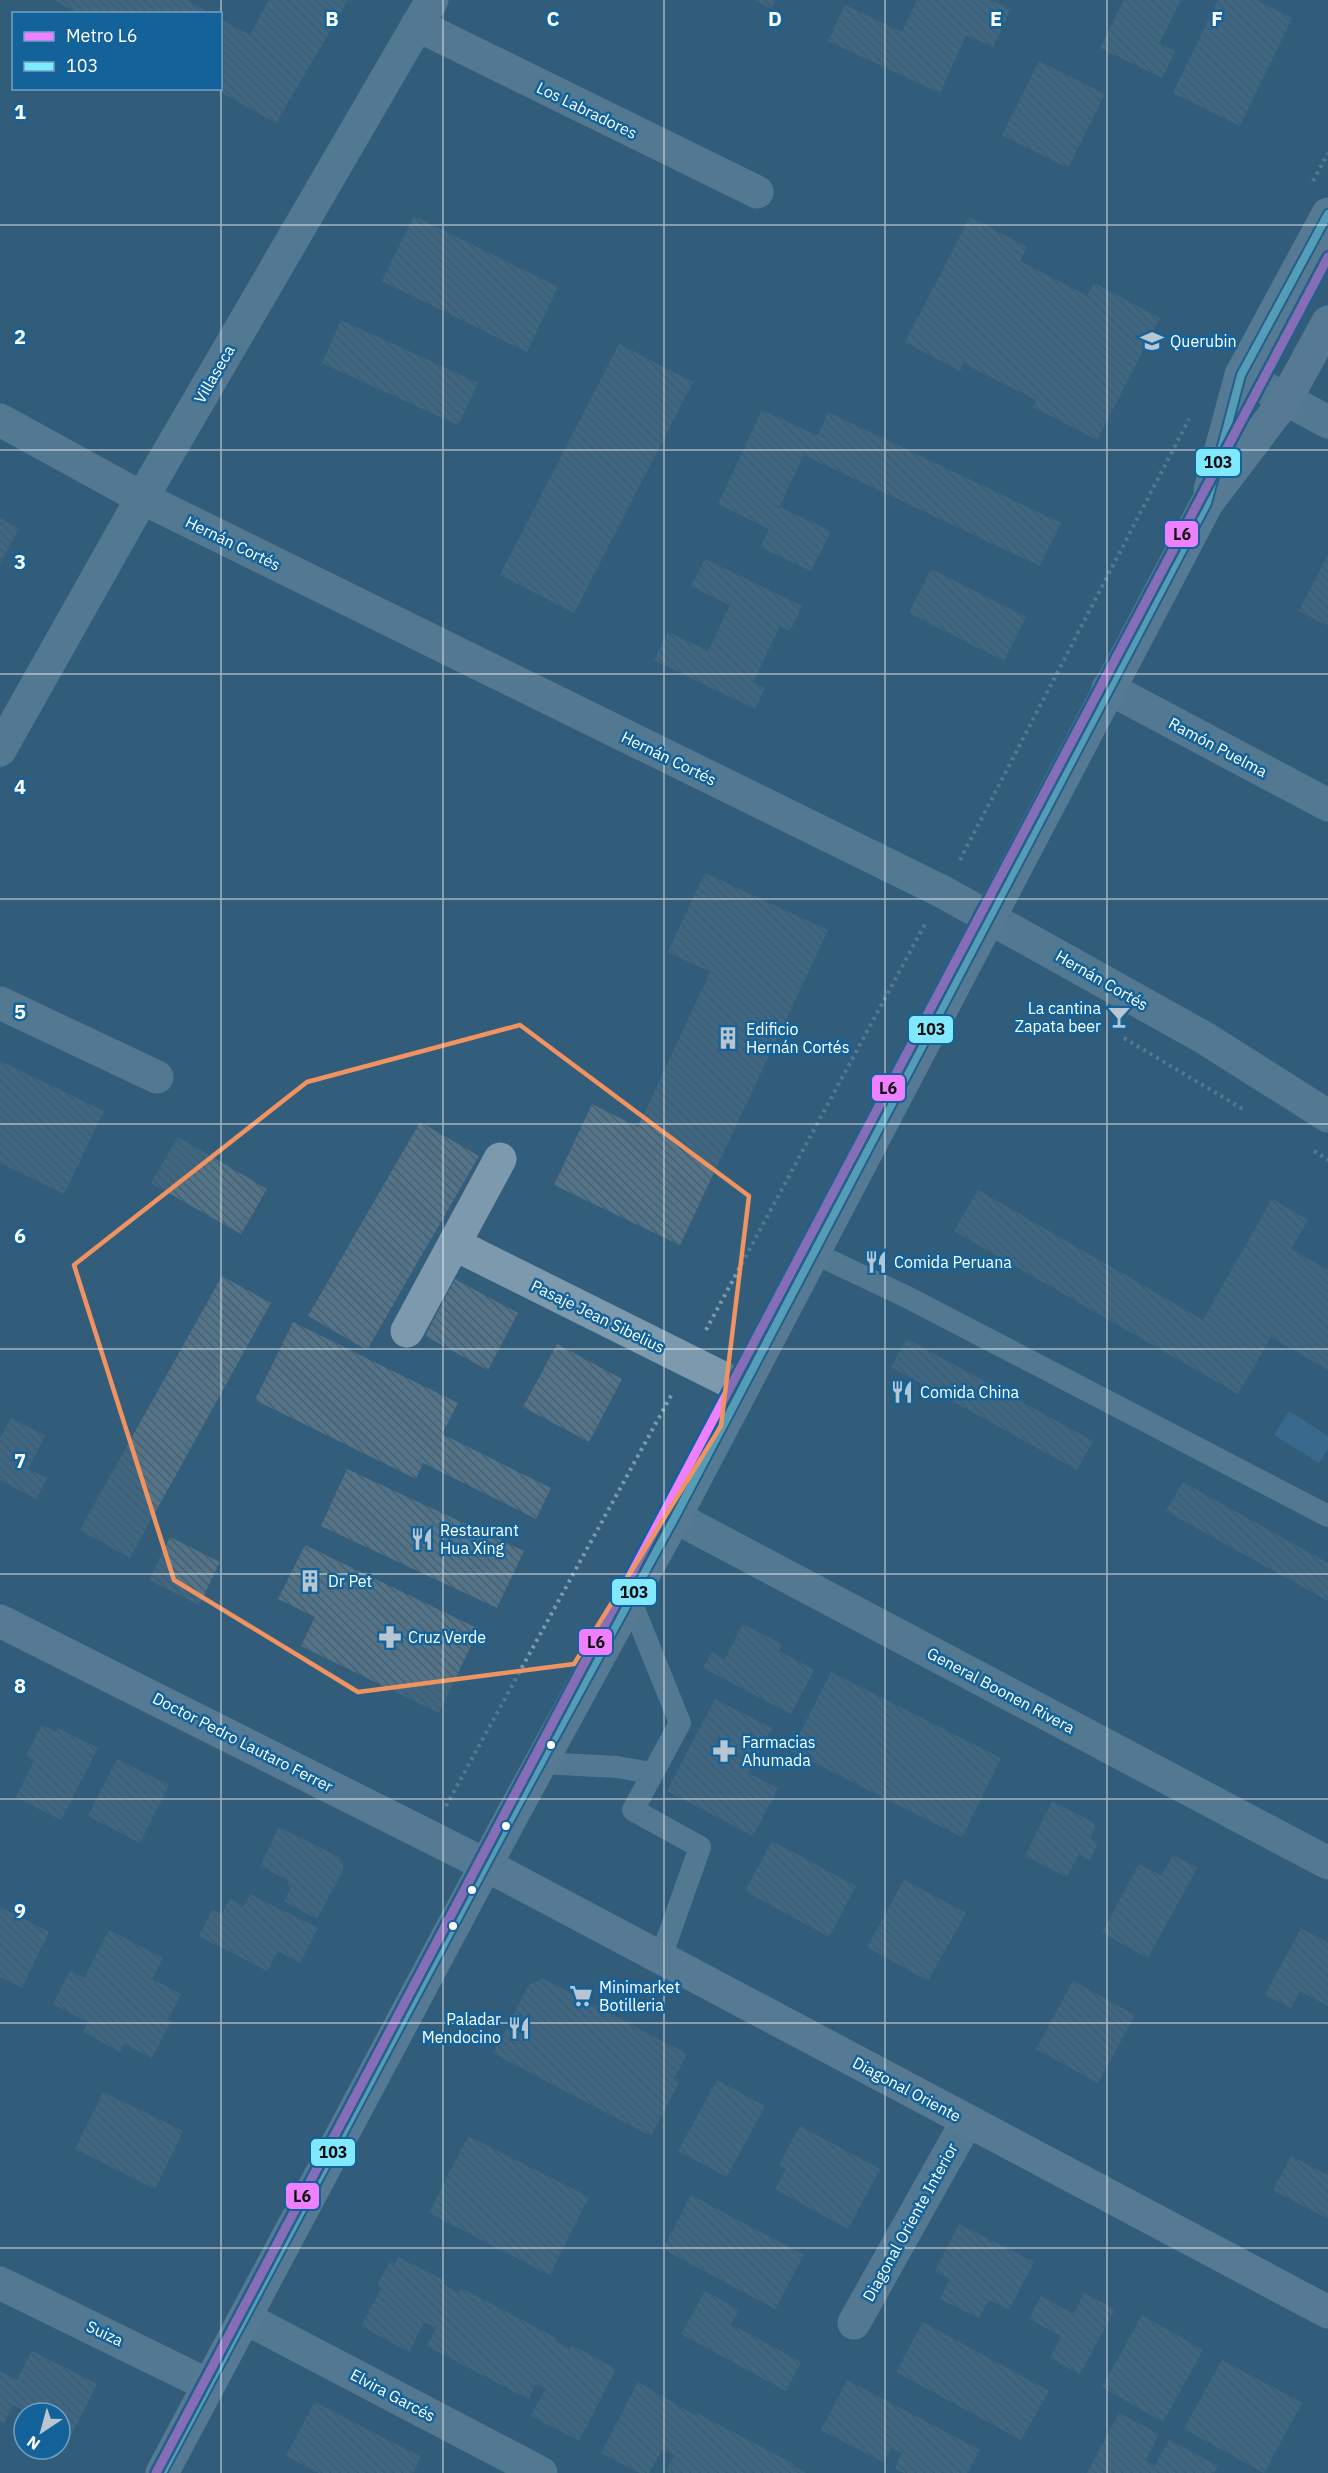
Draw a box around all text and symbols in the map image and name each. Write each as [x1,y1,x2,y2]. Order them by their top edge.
text: B [325,5,339,32]
text: C [546,5,560,32]
text: D [768,5,782,32]
text: E [990,5,1002,32]
text: F [1211,5,1223,32]
legend [12,12,222,90]
text: Metro L6 [66,24,137,47]
text: 103 [66,54,98,77]
street label: Los Labradores [534,77,640,143]
text: 1 [14,98,26,125]
text: 2 [14,323,26,350]
school or university icon: Querubin [1139,328,1165,354]
place label: Querubin [1170,331,1237,351]
street label: Villaseca [189,341,239,407]
line badge: 103 [1195,448,1241,477]
text: 103 [1204,452,1232,472]
street label: Hernán Cortés [182,511,284,575]
line badge: L6 [1164,520,1199,548]
text: L6 [1173,524,1191,544]
text: 3 [14,548,26,575]
street label: Ramón Puelma [1165,713,1271,782]
street label: Hernán Cortés [618,726,720,790]
text: 4 [14,773,26,800]
street label: Hernán Cortés [1052,945,1152,1015]
text: 5 [14,998,26,1025]
place label: La cantina Zapata beer [1015,998,1101,1036]
bar icon: La cantina Zapata beer [1106,1004,1132,1030]
line badge: 103 [908,1015,954,1044]
place label: Edificio Hernán Cortés [746,1019,849,1057]
text: 103 [917,1019,945,1039]
building icon: Edificio Hernán Cortés [715,1025,741,1051]
line badge: L6 [871,1074,906,1102]
text: L6 [879,1078,897,1098]
text: 6 [14,1222,26,1249]
restaurant icon: Comida Peruana [863,1249,889,1275]
place label: Comida Peruana [894,1252,1012,1272]
street label: Pasaje Jean Sibelius [528,1275,668,1357]
restaurant icon: Comida China [889,1379,915,1405]
place label: Comida China [920,1382,1020,1402]
text: 7 [14,1447,26,1474]
place label: Restaurant Hua Xing [440,1520,519,1558]
restaurant icon: Restaurant Hua Xing [409,1526,435,1552]
building icon: Dr Pet [297,1568,323,1594]
place label: Dr Pet [328,1571,372,1591]
line badge: 103 [611,1578,657,1606]
text: 103 [620,1582,648,1602]
pharmacy icon: Cruz Verde [377,1624,403,1650]
place label: Cruz Verde [408,1627,486,1647]
line badge: L6 [578,1628,613,1656]
text: L6 [587,1632,605,1652]
street label: General Boonen Rivera [924,1643,1079,1738]
text: 8 [14,1672,26,1699]
street label: Doctor Pedro Lautaro Ferrer [149,1688,337,1796]
place label: Farmacias Ahumada [742,1732,816,1770]
pharmacy icon: Farmacias Ahumada [711,1738,737,1764]
unlabelled marker [545,1739,557,1751]
unlabelled marker [500,1820,512,1832]
unlabelled marker [466,1884,478,1896]
text: 9 [14,1897,26,1924]
unlabelled marker [447,1920,459,1932]
place label: Minimarket Botilleria [599,1977,680,2015]
supermarket icon: Minimarket Botilleria [568,1983,594,2009]
place label: Paladar Mendocino [422,2009,501,2047]
restaurant icon: Paladar Mendocino [506,2015,532,2041]
street label: Diagonal Oriente [849,2052,965,2126]
line badge: 103 [310,2138,356,2167]
street label: Diagonal Oriente Interior [858,2139,962,2305]
text: 103 [319,2142,347,2162]
line badge: L6 [285,2182,320,2210]
text: L6 [293,2186,311,2206]
street label: Suiza [83,2316,127,2350]
street label: Elvira Garcés [347,2364,439,2426]
north arrow [12,2401,72,2461]
text: N [23,2432,44,2455]

